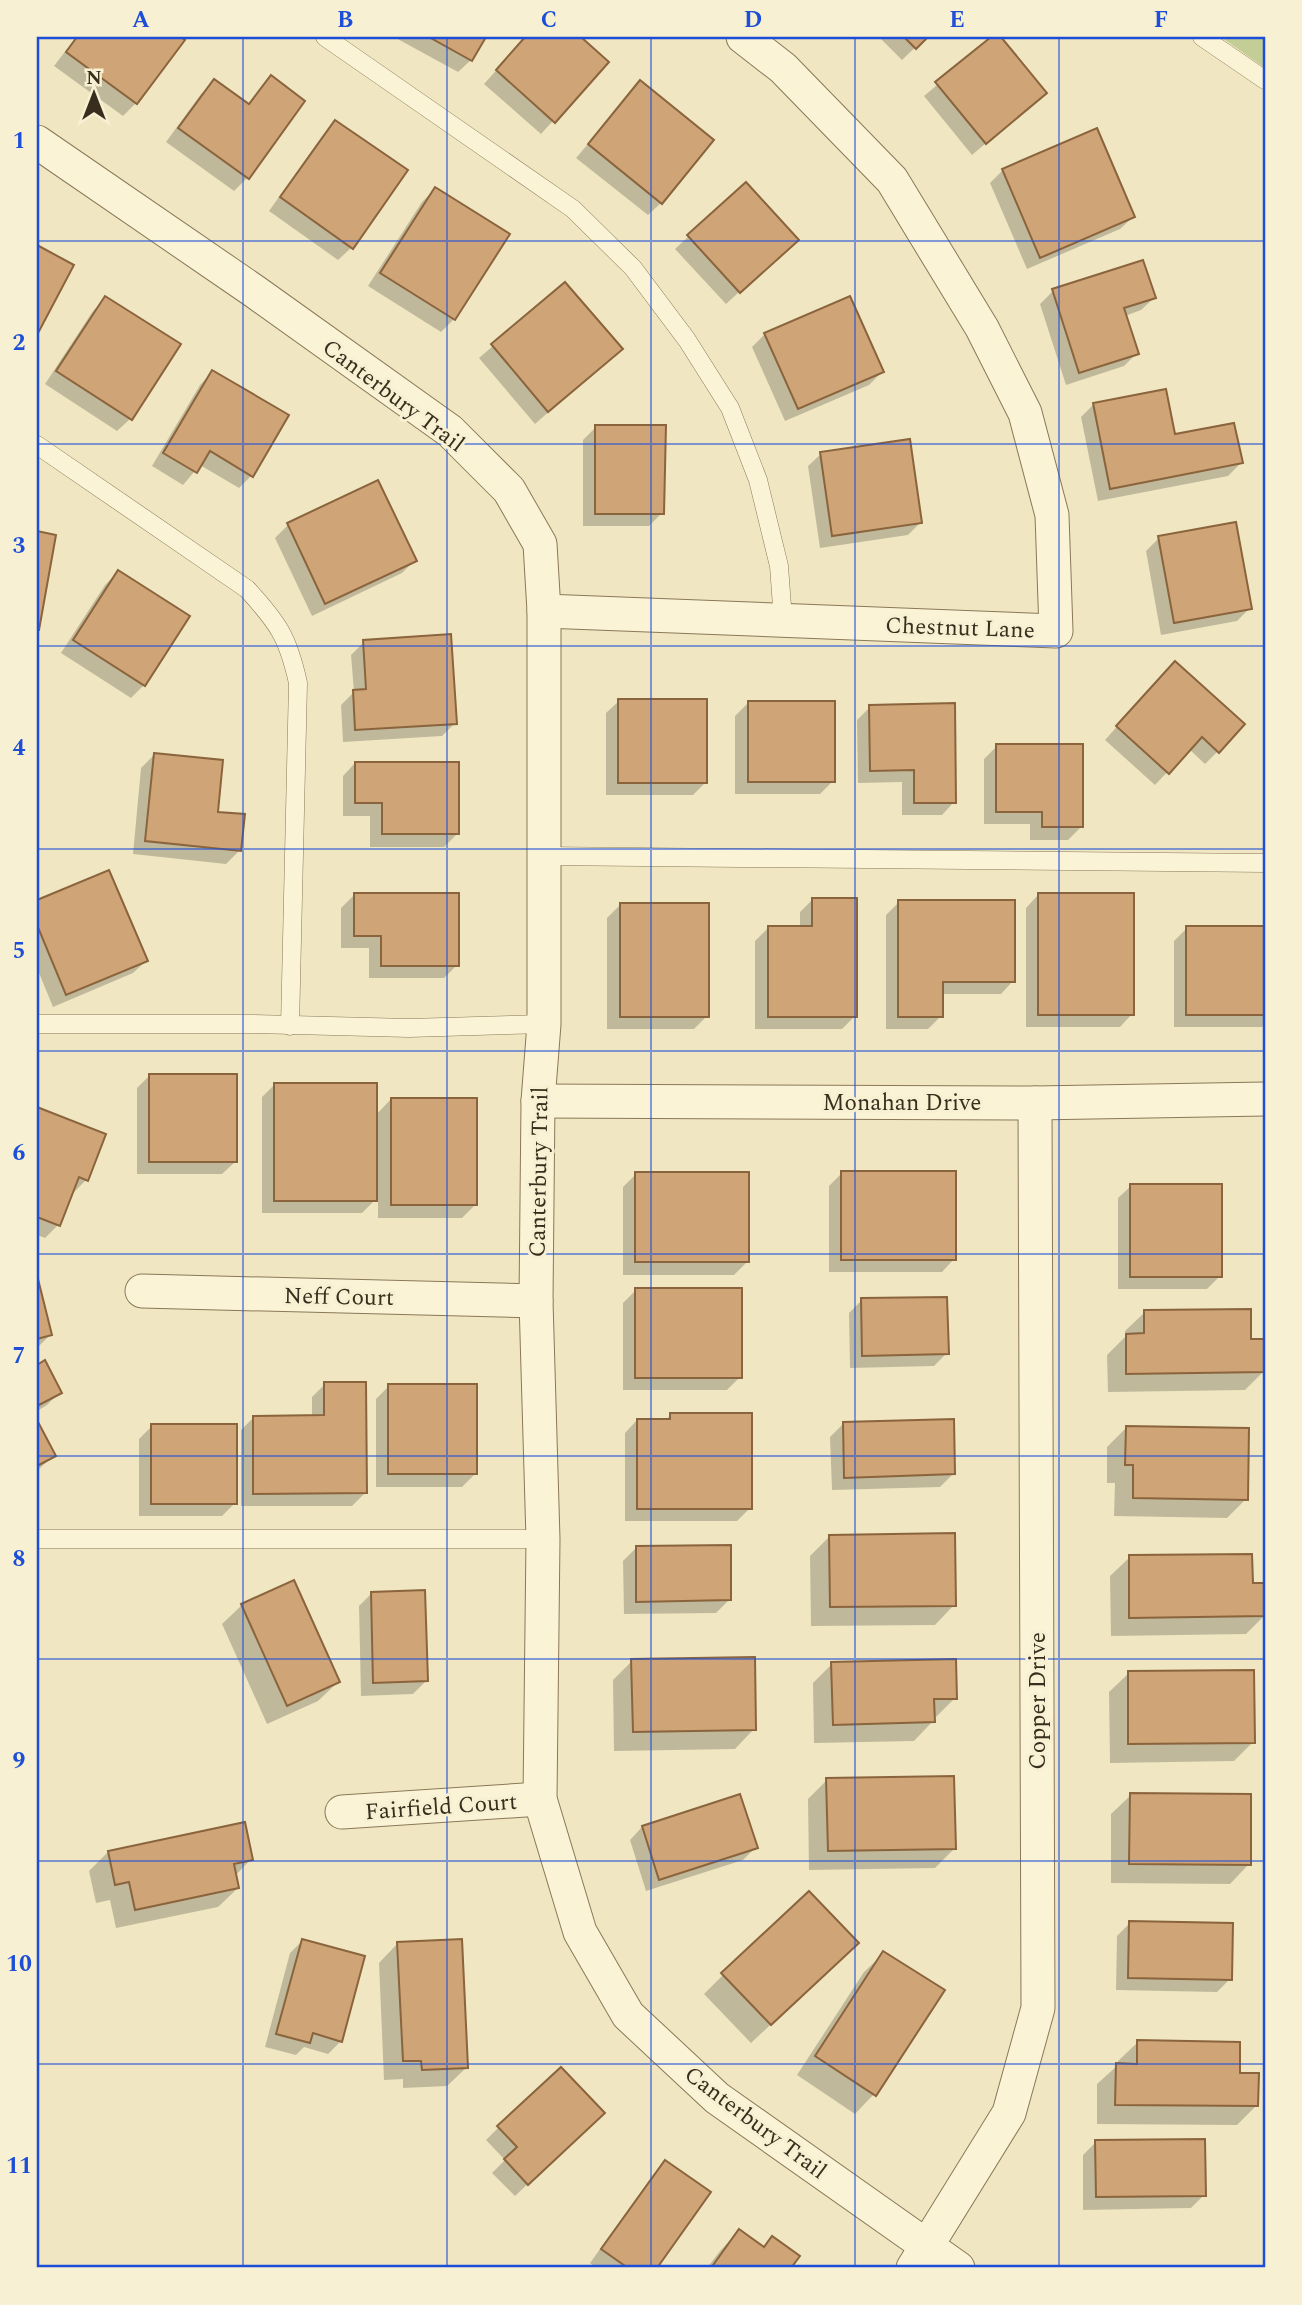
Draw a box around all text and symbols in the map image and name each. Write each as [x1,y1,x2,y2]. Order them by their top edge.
text: A [132,3,150,38]
text: B [337,3,353,38]
text: C [541,3,557,38]
text: D [744,3,762,38]
text: E [949,3,965,38]
text: F [1154,3,1168,38]
north arrow [60,60,130,130]
text: N [86,64,102,93]
text: 1 [13,124,25,159]
text: 2 [13,326,26,361]
street label: Canterbury Trail [314,331,472,462]
text: 3 [13,529,26,564]
street label: Chestnut Lane [884,608,1035,649]
text: 4 [13,731,26,766]
text: 5 [13,934,25,969]
street label: Canterbury Trail [521,1086,558,1258]
street label: Monahan Drive [823,1086,981,1121]
text: 6 [13,1136,26,1171]
street label: Neff Court [284,1279,394,1316]
text: 7 [13,1339,25,1374]
text: 8 [13,1542,25,1577]
street label: Copper Drive [1021,1632,1056,1770]
text: 9 [13,1744,26,1779]
street label: Fairfield Court [364,1785,518,1830]
text: 10 [6,1947,32,1982]
street label: Canterbury Trail [676,2058,834,2189]
text: 11 [6,2149,32,2184]

